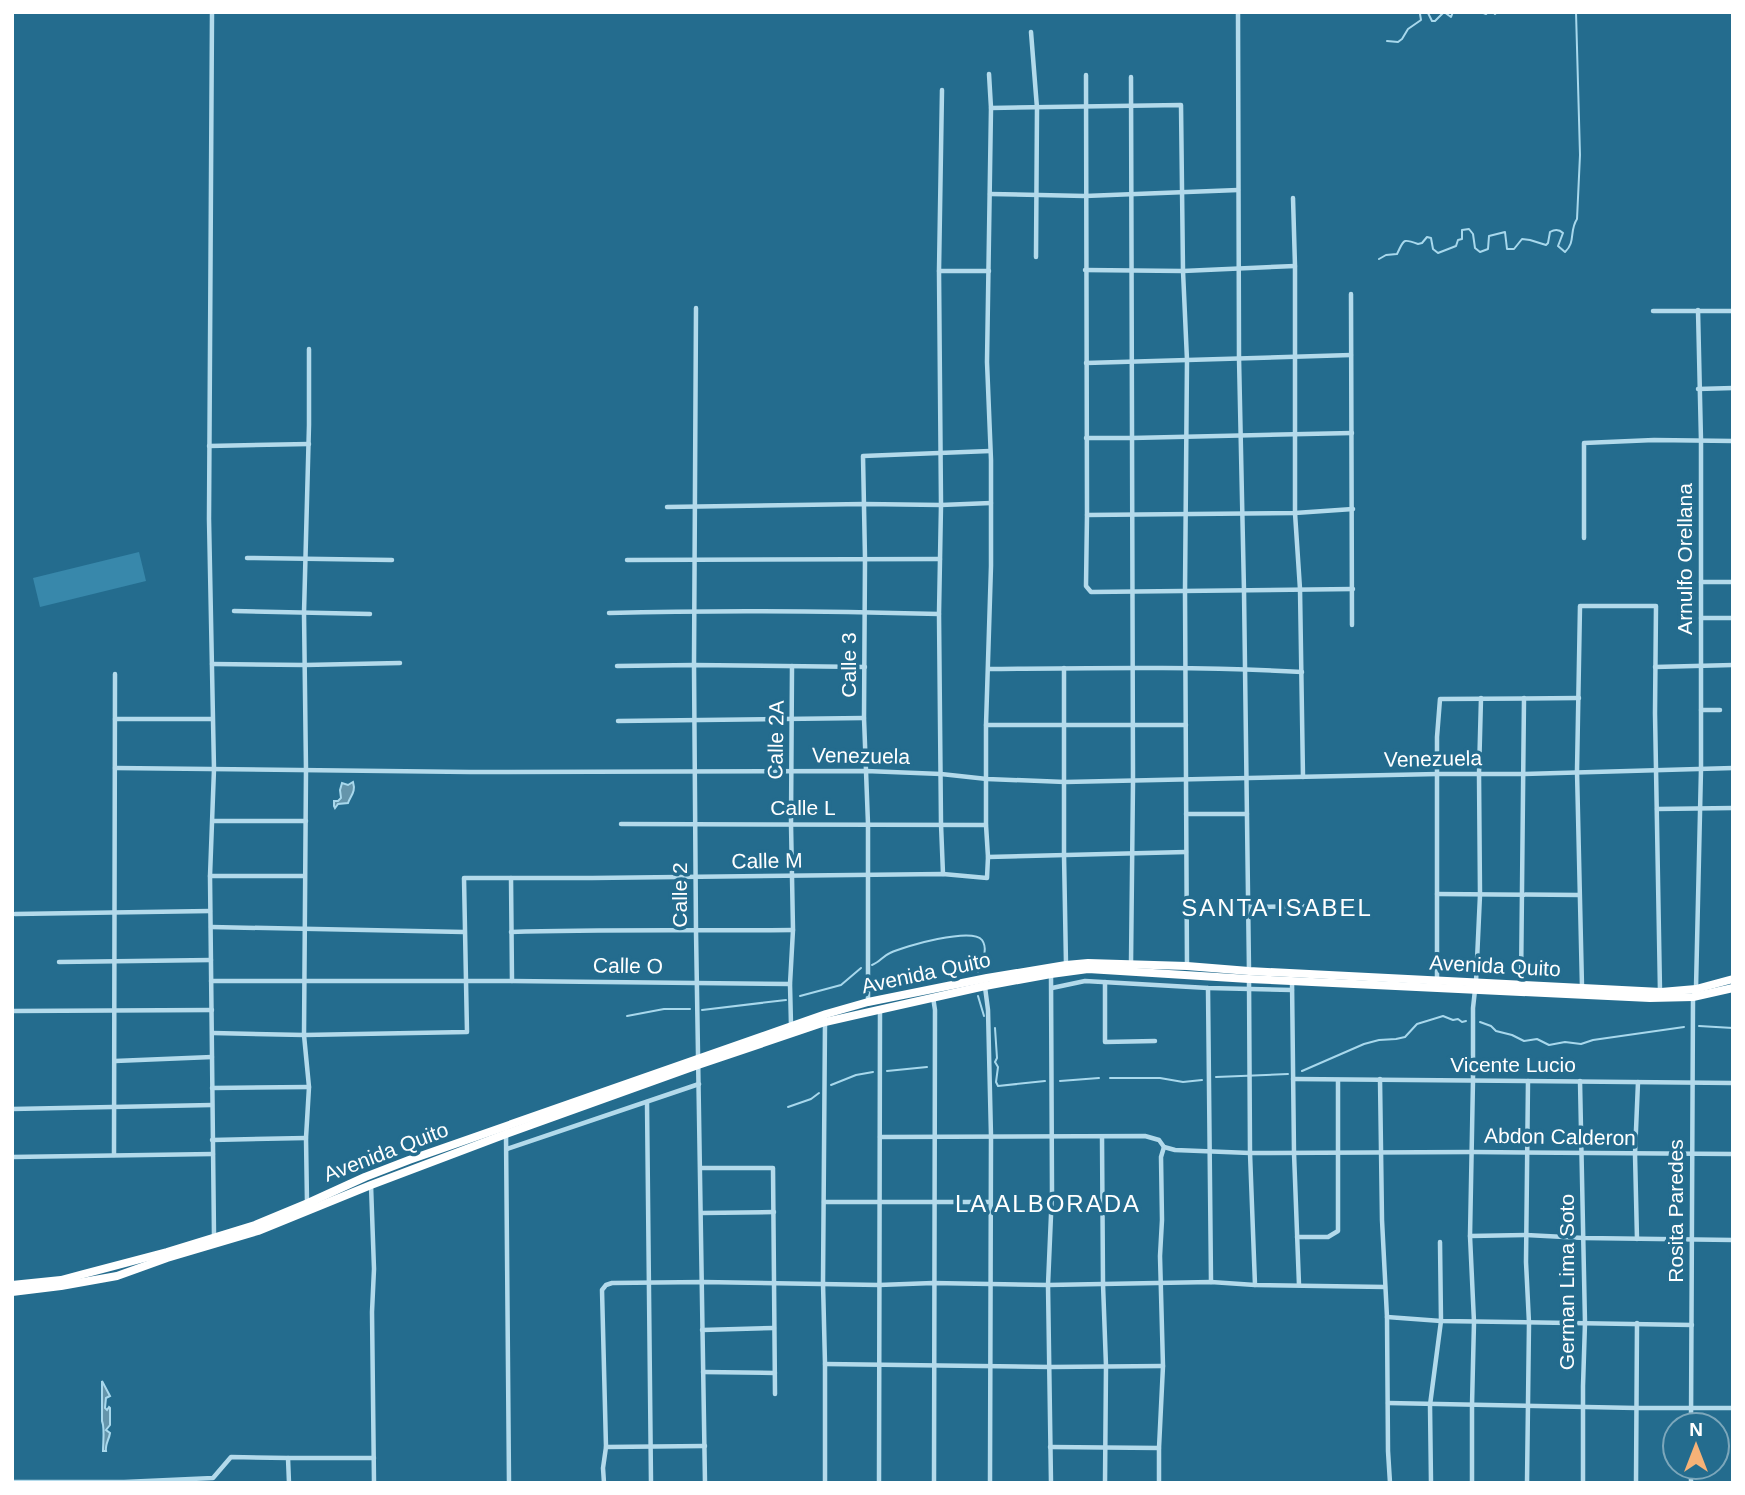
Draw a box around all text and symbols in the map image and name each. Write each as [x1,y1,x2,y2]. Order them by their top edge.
street label: Arnulfo Orellana [1673,483,1696,635]
street label: Calle 3 [837,632,860,698]
street label: Calle 2A [763,700,788,780]
street label: Venezuela [812,743,911,768]
street label: Venezuela [1384,746,1483,771]
street label: Calle L [770,796,836,819]
street label: Calle M [731,848,803,873]
street label: Calle 2 [668,862,691,928]
district label: SANTA ISABEL [1181,894,1373,921]
street label: Avenida Quito [859,948,993,997]
street label: Avenida Quito [1429,951,1561,980]
street label: Calle O [593,953,663,978]
street label: Vicente Lucio [1450,1053,1576,1076]
street label: Avenida Quito [320,1117,451,1186]
street label: Abdon Calderon [1484,1124,1636,1149]
street label: Rosita Paredes [1664,1139,1687,1283]
district label: LA ALBORADA [955,1190,1141,1217]
street label: German Lima Soto [1555,1194,1578,1370]
north arrow [1661,1411,1731,1481]
text: N [1689,1419,1703,1440]

